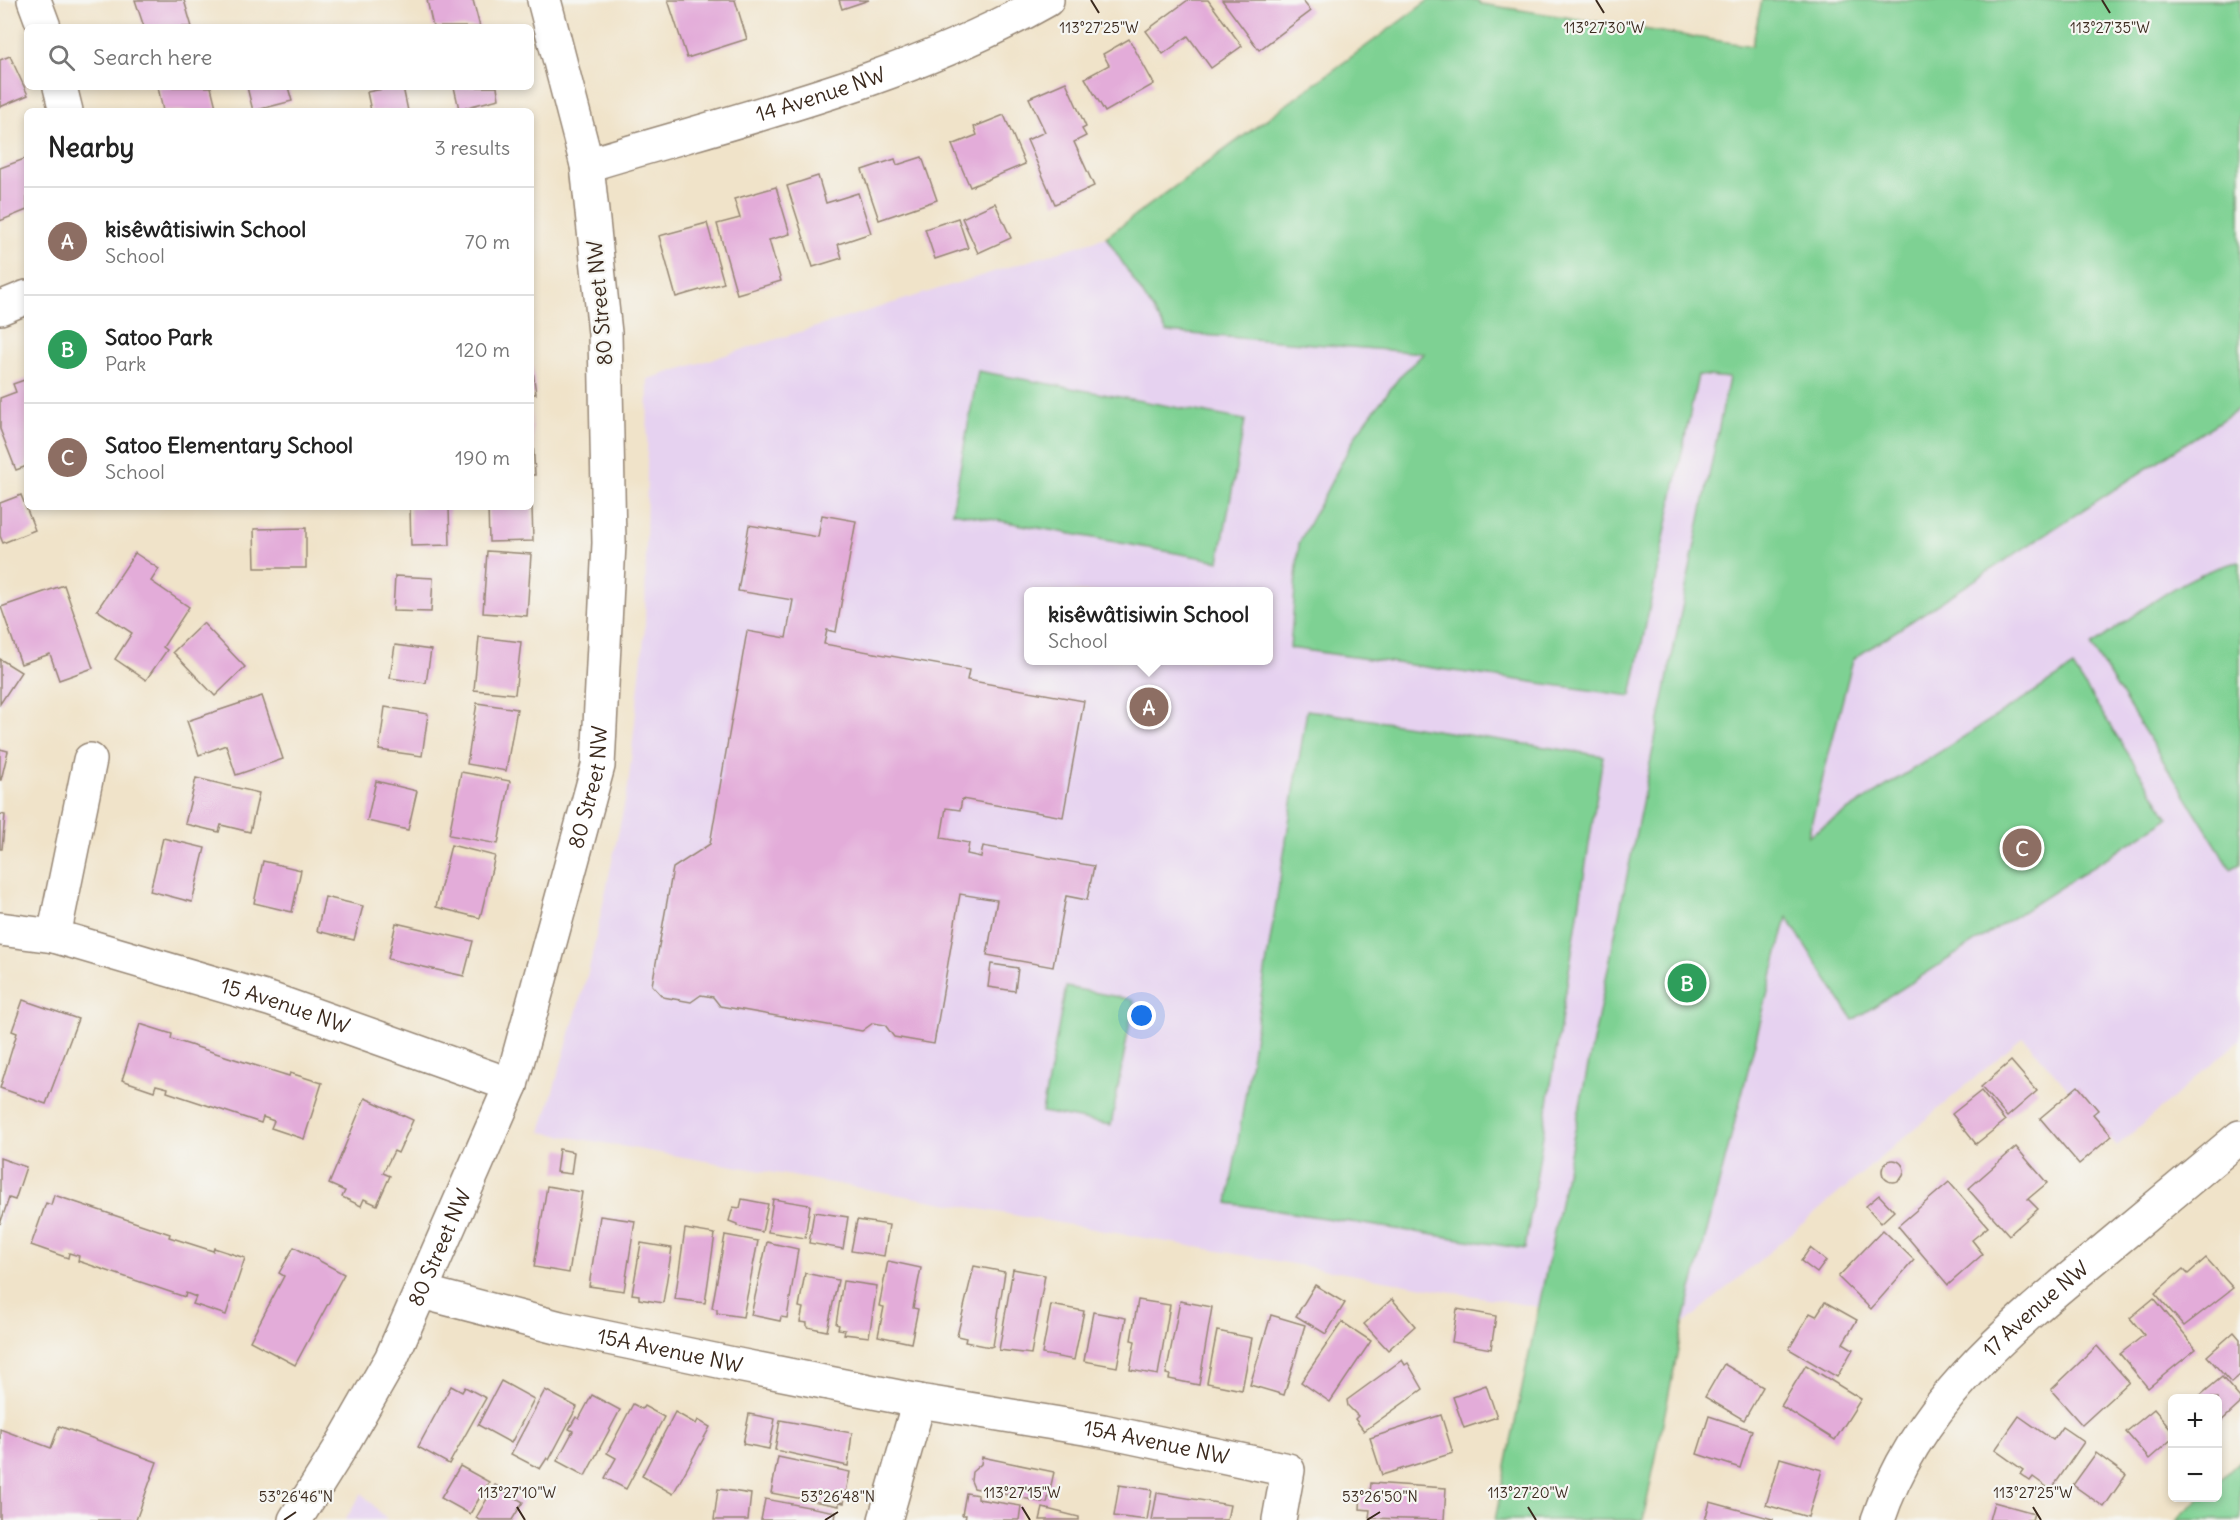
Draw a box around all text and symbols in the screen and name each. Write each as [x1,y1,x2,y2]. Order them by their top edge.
text: 113°27'25"W [1059,18,1139,37]
text: 113°27'30"W [1563,18,1645,37]
text: 113°27'35"W [2070,18,2150,37]
search box [24,24,534,90]
icon: search [45,41,78,74]
text: Search here [93,43,212,71]
street label: 14 Avenue NW [753,60,889,128]
text: Nearby [48,131,134,164]
text: 3 results [434,135,510,160]
text: kisêwâtisiwin School [105,215,306,243]
text: A [61,229,74,254]
text: 70 m [465,229,510,254]
street label: 80 Street NW [581,239,618,367]
text: School [105,243,165,268]
text: Satoo Park [105,323,213,351]
text: B [61,337,74,362]
text: 120 m [456,337,510,362]
text: Park [105,351,146,376]
text: Satoo Elementary School [105,431,353,459]
text: C [61,445,74,470]
text: 190 m [455,445,510,470]
text: School [105,459,165,484]
popup [1024,587,1273,665]
text: kisêwâtisiwin School [1048,600,1249,628]
text: School [1048,628,1108,653]
pin: A [1130,684,1168,730]
street label: 80 Street NW [562,725,613,852]
pin: C [2002,826,2042,870]
pin: B [1668,960,1706,1006]
street label: 15 Avenue NW [218,972,354,1040]
your location [1127,1001,1156,1030]
street label: 80 Street NW [402,1185,477,1310]
street label: 17 Avenue NW [1977,1255,2094,1363]
street label: 15A Avenue NW [595,1322,745,1379]
map controls [2168,1394,2222,1502]
button: + [2168,1394,2222,1448]
street label: 15A Avenue NW [1082,1414,1232,1470]
button: − [2168,1448,2222,1502]
text: 113°27'10"W [478,1483,557,1502]
text: 113°27'15"W [983,1483,1061,1502]
text: 113°27'20"W [1488,1483,1569,1502]
text: 113°27'25"W [1993,1483,2073,1502]
text: 53°26'46"N [259,1487,333,1506]
text: 53°26'48"N [801,1487,875,1506]
text: 53°26'50"N [1342,1487,1418,1506]

